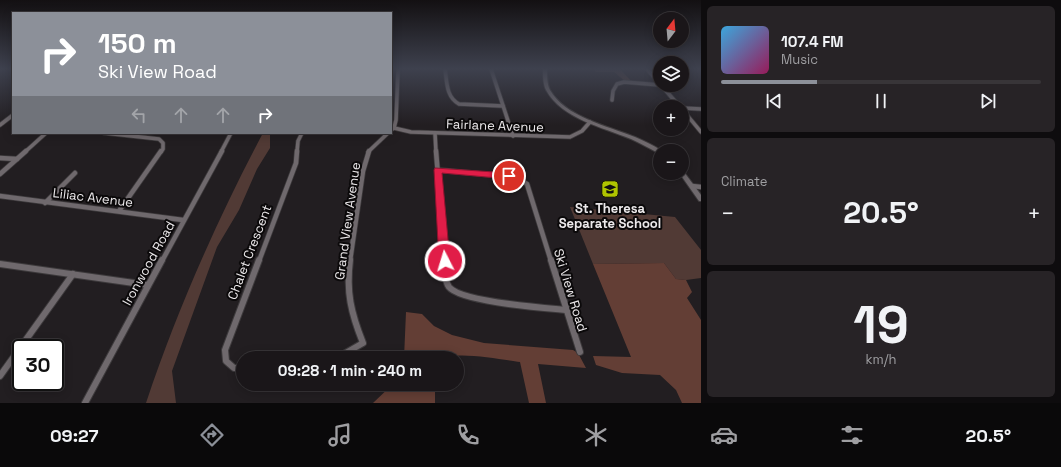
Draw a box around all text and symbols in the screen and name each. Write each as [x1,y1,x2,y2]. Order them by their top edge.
north arrow [653,12,689,48]
map controls [653,12,689,180]
text: 150 m [98,25,177,61]
icon: right [32,28,84,80]
text: 107.4 FM [781,32,844,51]
text: Music [781,51,818,68]
button: layers [653,56,689,92]
text: Ski View Road [98,60,217,83]
icon: previous [763,90,785,112]
icon: pause [870,90,892,112]
icon: next [977,90,999,112]
button: + [653,100,689,136]
icon: left [128,104,150,126]
icon: ahead [170,104,192,126]
icon: ahead [212,104,234,126]
icon: right [254,104,276,126]
street label: Fairlane Avenue [446,115,544,136]
button: − [653,144,689,180]
pin [492,159,526,193]
street label: Grand View Avenue [331,161,364,281]
icon: arrive [498,165,520,187]
text: Climate [721,173,767,190]
school or university icon: St. Theresa Separate School [600,179,620,199]
street label: Liliac Avenue [52,184,134,211]
text: 20.5° [843,193,919,232]
text: − [721,199,735,227]
text: + [1027,199,1041,227]
place label: St. Theresa Separate School [559,200,661,232]
street label: Chalet Crescent [224,202,275,302]
street label: Ironwood Road [118,218,179,308]
position arrow [424,240,466,282]
street label: Ski View Road [550,247,591,334]
text: 19 [853,292,909,358]
speed limit sign: 30 [12,339,64,391]
text: km/h [866,351,896,368]
text: 09:28 · 1 min · 240 m [278,361,422,380]
icon: directions [198,421,226,449]
icon: music [326,421,354,449]
icon: phone [454,421,482,449]
icon: climate [582,421,610,449]
icon: car [710,421,738,449]
icon: filters [838,421,866,449]
text: 09:27 [50,424,99,447]
text: 20.5° [966,424,1011,447]

